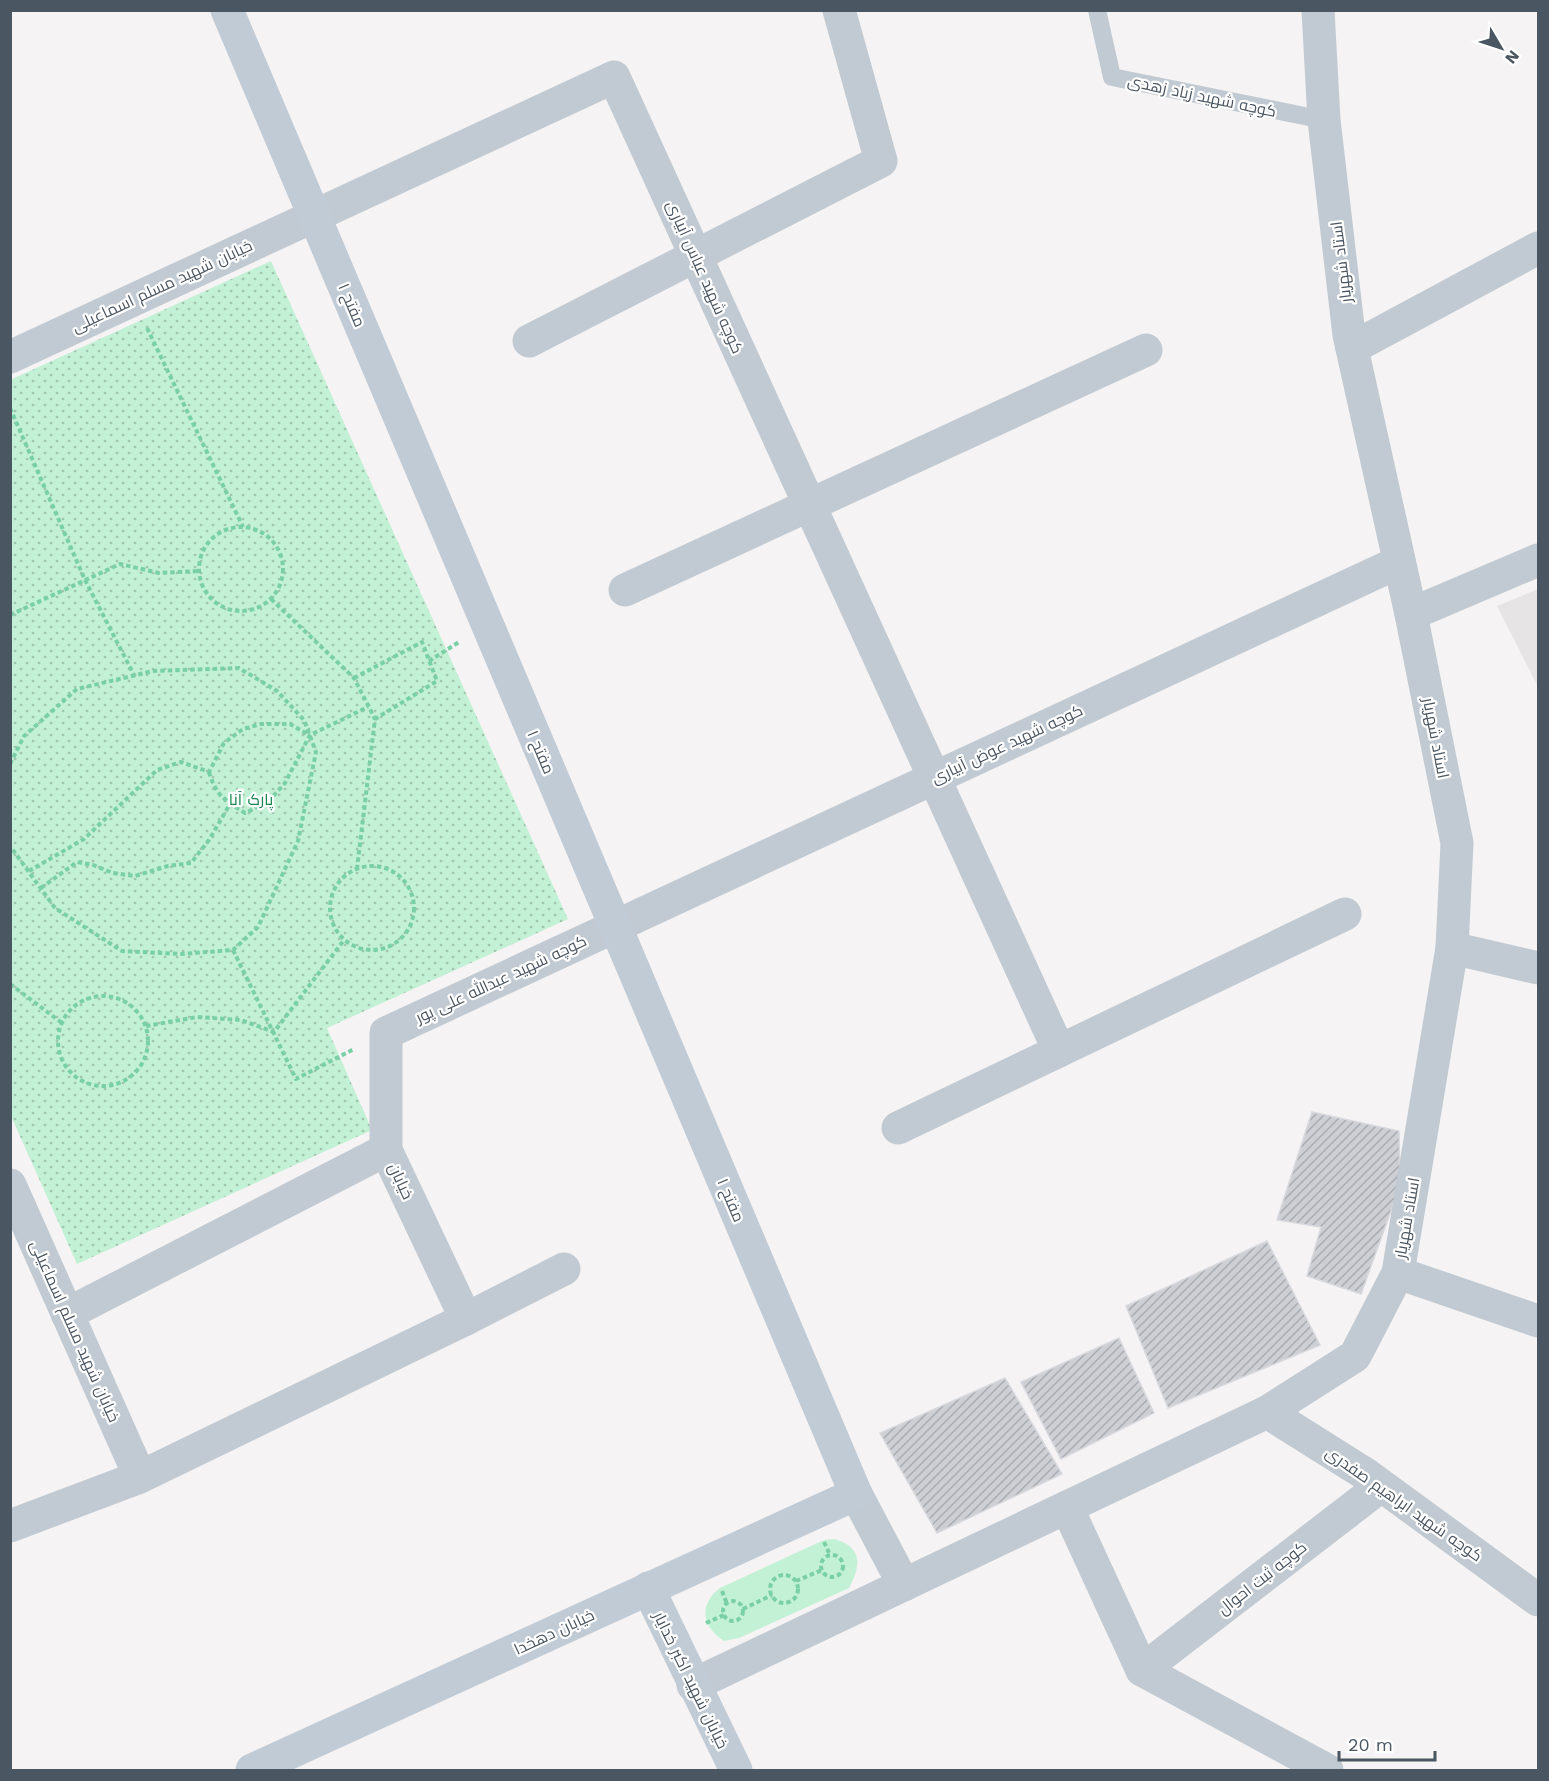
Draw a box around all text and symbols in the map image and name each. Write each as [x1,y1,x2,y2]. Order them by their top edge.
north arrow [1471,18,1531,78]
text: N [1501,47,1523,68]
street label: کوچه شهید زیاد زهدی [1125,71,1278,123]
street label: کوچه شهید عباس آبیاری [661,197,747,357]
street label: استاد شهریار [1327,220,1357,305]
street label: خیابان شهید مسلم اسماعیلی [69,236,256,338]
street label: مفتح ۱ [332,280,370,331]
street label: استاد شهریار [1418,695,1453,780]
street label: کوچه شهید عوض آبیاری [928,700,1087,789]
street label: مفتح ۱ [521,727,559,778]
park label: پارک آنا [229,790,274,811]
street label: کوچه شهید عبدالله علی پور [411,930,590,1029]
street label: خیابان [383,1160,418,1203]
street label: مفتح ۱ [711,1175,749,1226]
street label: استاد شهریار [1390,1176,1424,1261]
street label: خیابان شهید مسلم اسماعیلی [24,1237,124,1426]
street label: کوچه شهید ابراهیم صفدری [1321,1443,1486,1567]
street label: کوچه ثبت احوال [1214,1537,1312,1620]
street label: خیابان دهخدا [511,1605,598,1660]
street label: خیابان شهید اکبر خدایار [648,1607,732,1752]
scale bar [1339,1724,1435,1762]
text: 20 m [1348,1734,1393,1755]

